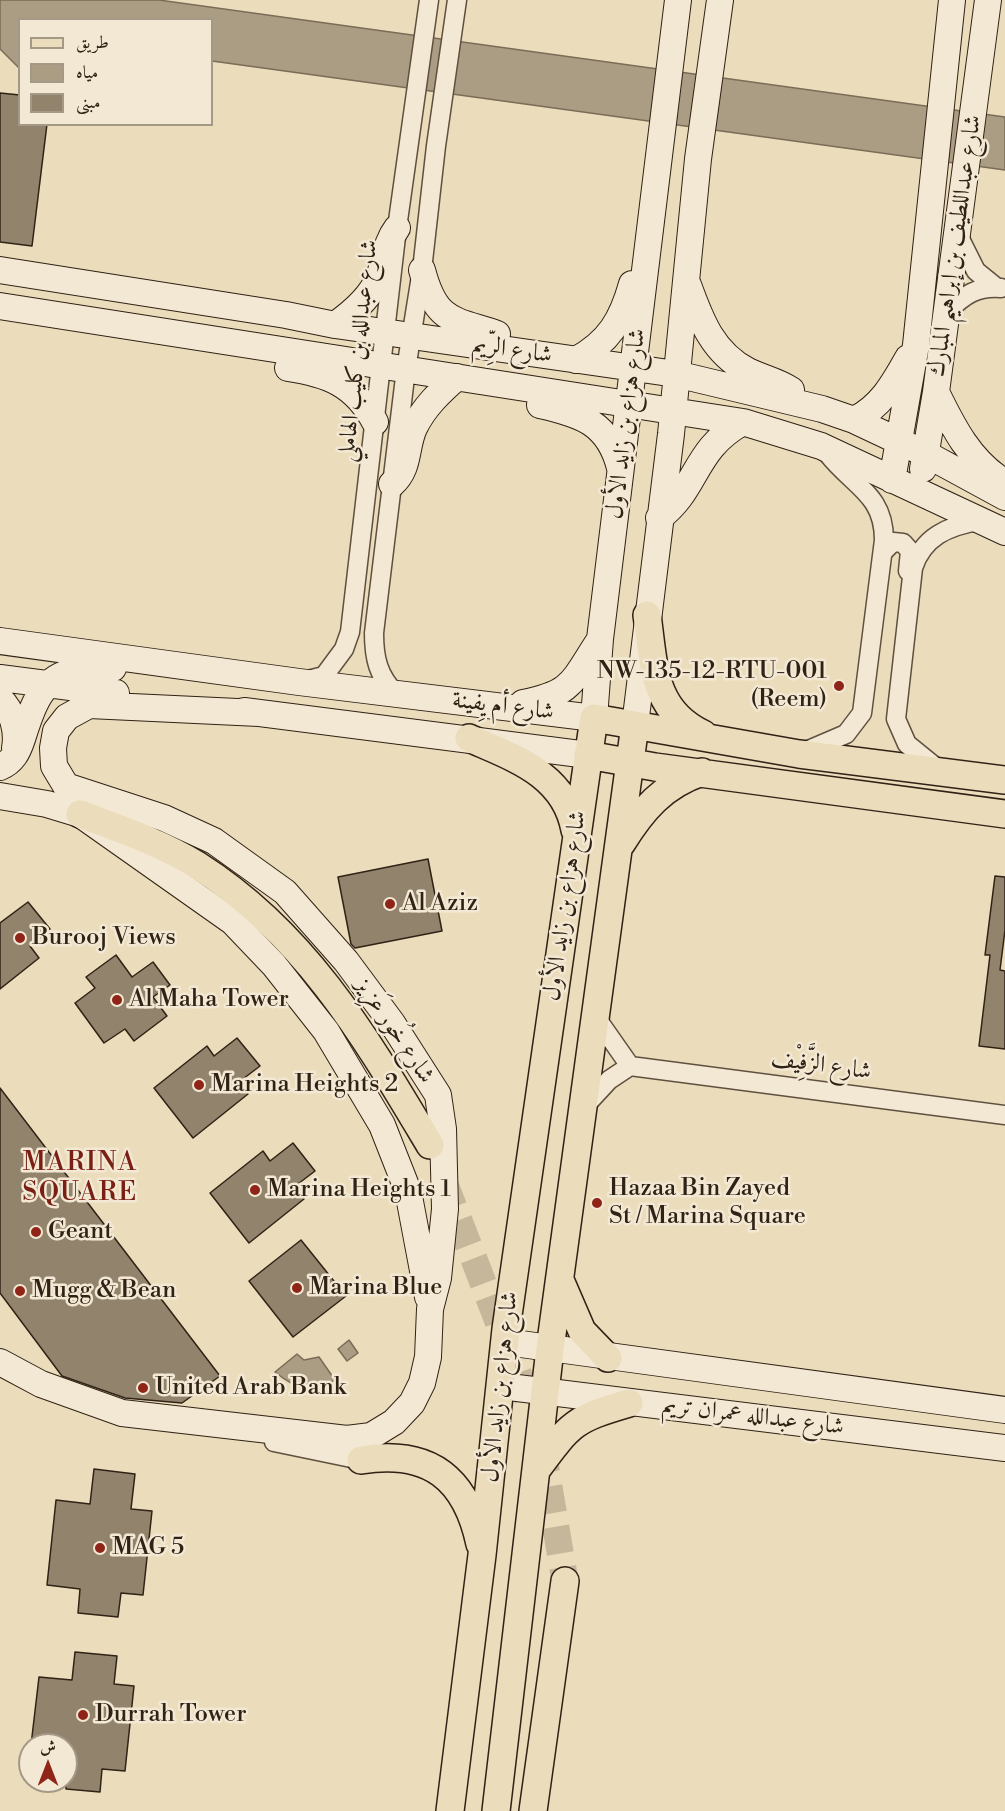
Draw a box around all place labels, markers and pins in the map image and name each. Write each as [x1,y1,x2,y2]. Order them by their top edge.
place label: NW-135-12-RTU-001 (Reem) [597,658,827,714]
marker: NW-135-12-RTU-001 (Reem) [832,679,846,693]
place label: Al Aziz [402,890,478,918]
marker: Al Aziz [383,897,397,911]
place label: Burooj Views [32,924,176,952]
marker: Burooj Views [13,931,27,945]
place label: Al Maha Tower [129,986,289,1014]
marker: Al Maha Tower [110,993,124,1007]
place label: Marina Heights 2 [211,1071,398,1099]
marker: Marina Heights 2 [192,1078,206,1092]
place label: Hazaa Bin Zayed St / Marina Square [609,1175,806,1231]
place label: Marina Heights 1 [267,1176,451,1204]
marker: Marina Heights 1 [248,1183,262,1197]
marker: Hazaa Bin Zayed St / Marina Square [590,1196,604,1210]
place label: Geant [48,1218,113,1246]
marker: Geant [29,1225,43,1239]
place label: Marina Blue [309,1274,442,1302]
place label: Mugg & Bean [32,1277,176,1305]
marker: Marina Blue [290,1281,304,1295]
marker: Mugg & Bean [13,1284,27,1298]
place label: United Arab Bank [155,1374,346,1402]
marker: United Arab Bank [136,1381,150,1395]
place label: MAG 5 [112,1534,184,1562]
marker: MAG 5 [93,1541,107,1555]
place label: Durrah Tower [95,1701,247,1729]
marker: Durrah Tower [76,1708,90,1722]

